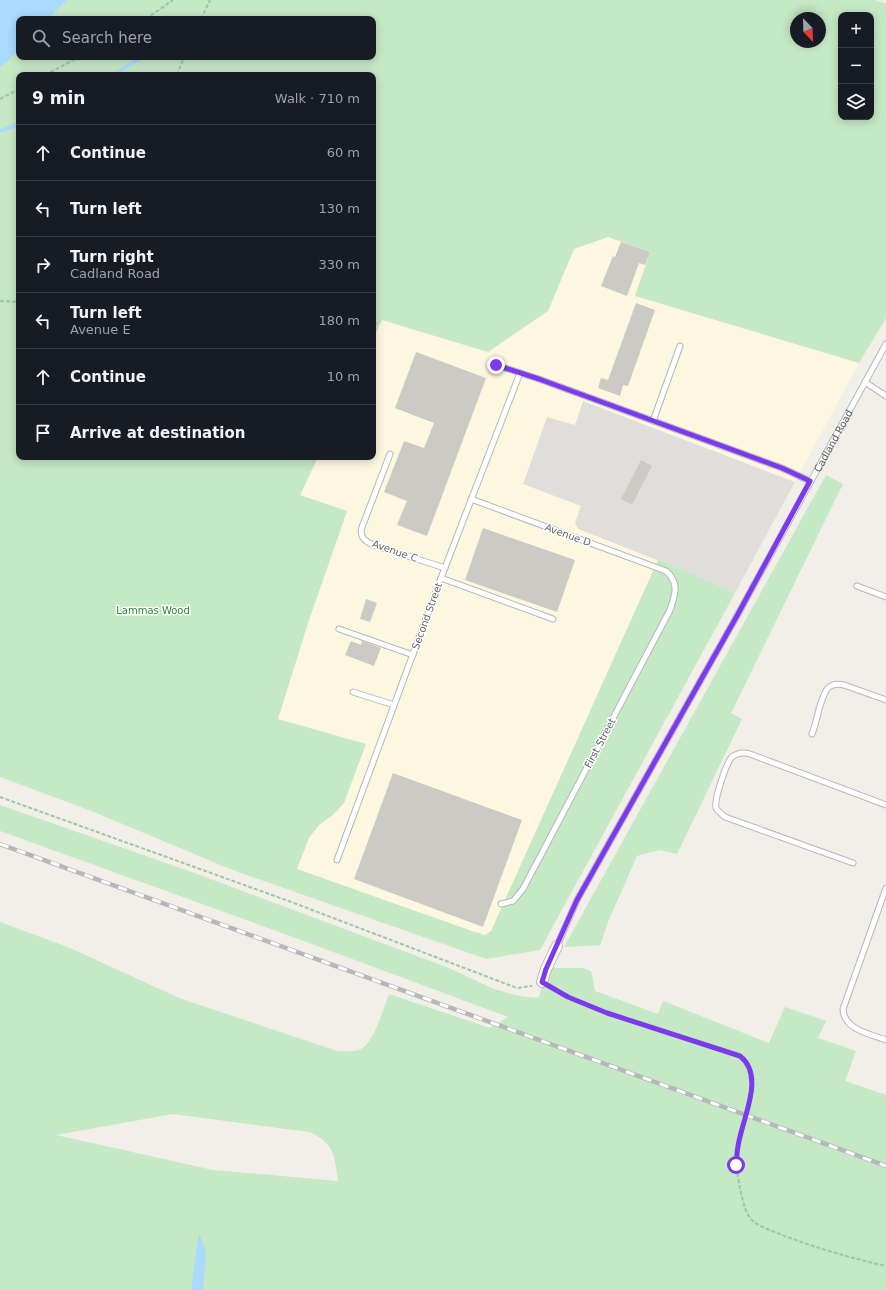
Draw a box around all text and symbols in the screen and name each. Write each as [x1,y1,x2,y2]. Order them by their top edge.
north arrow [790,12,826,48]
map controls [838,12,874,120]
button: + [838,12,874,48]
search box [16,16,376,60]
icon: search [30,27,52,49]
text: Search here [62,29,152,47]
button: − [838,48,874,84]
button: layers [838,84,874,120]
text: 9 min [32,88,85,108]
text: Walk · 710 m [275,91,360,106]
icon: ahead [32,142,54,164]
text: Continue [70,144,146,162]
text: 60 m [327,145,360,160]
icon: left [32,198,54,220]
text: Turn left [70,200,142,218]
text: 130 m [318,201,360,216]
text: Turn right [70,248,154,266]
icon: right [32,254,54,276]
text: 330 m [318,257,360,272]
text: Cadland Road [70,266,160,281]
text: Turn left [70,304,142,322]
icon: left [32,310,54,332]
text: 180 m [318,313,360,328]
text: Avenue E [70,322,131,337]
route end [487,356,505,374]
icon: ahead [32,366,54,388]
text: Continue [70,368,146,386]
text: 10 m [327,369,360,384]
street label: Cadland Road [811,408,855,474]
icon: arrive [32,422,54,444]
text: Arrive at destination [70,424,245,442]
street label: Avenue D [544,522,593,548]
street label: Avenue C [371,538,419,564]
street label: Second Street [410,581,444,651]
park label: Lammas Wood [116,605,190,616]
street label: First Street [582,716,618,770]
route start [727,1156,745,1174]

